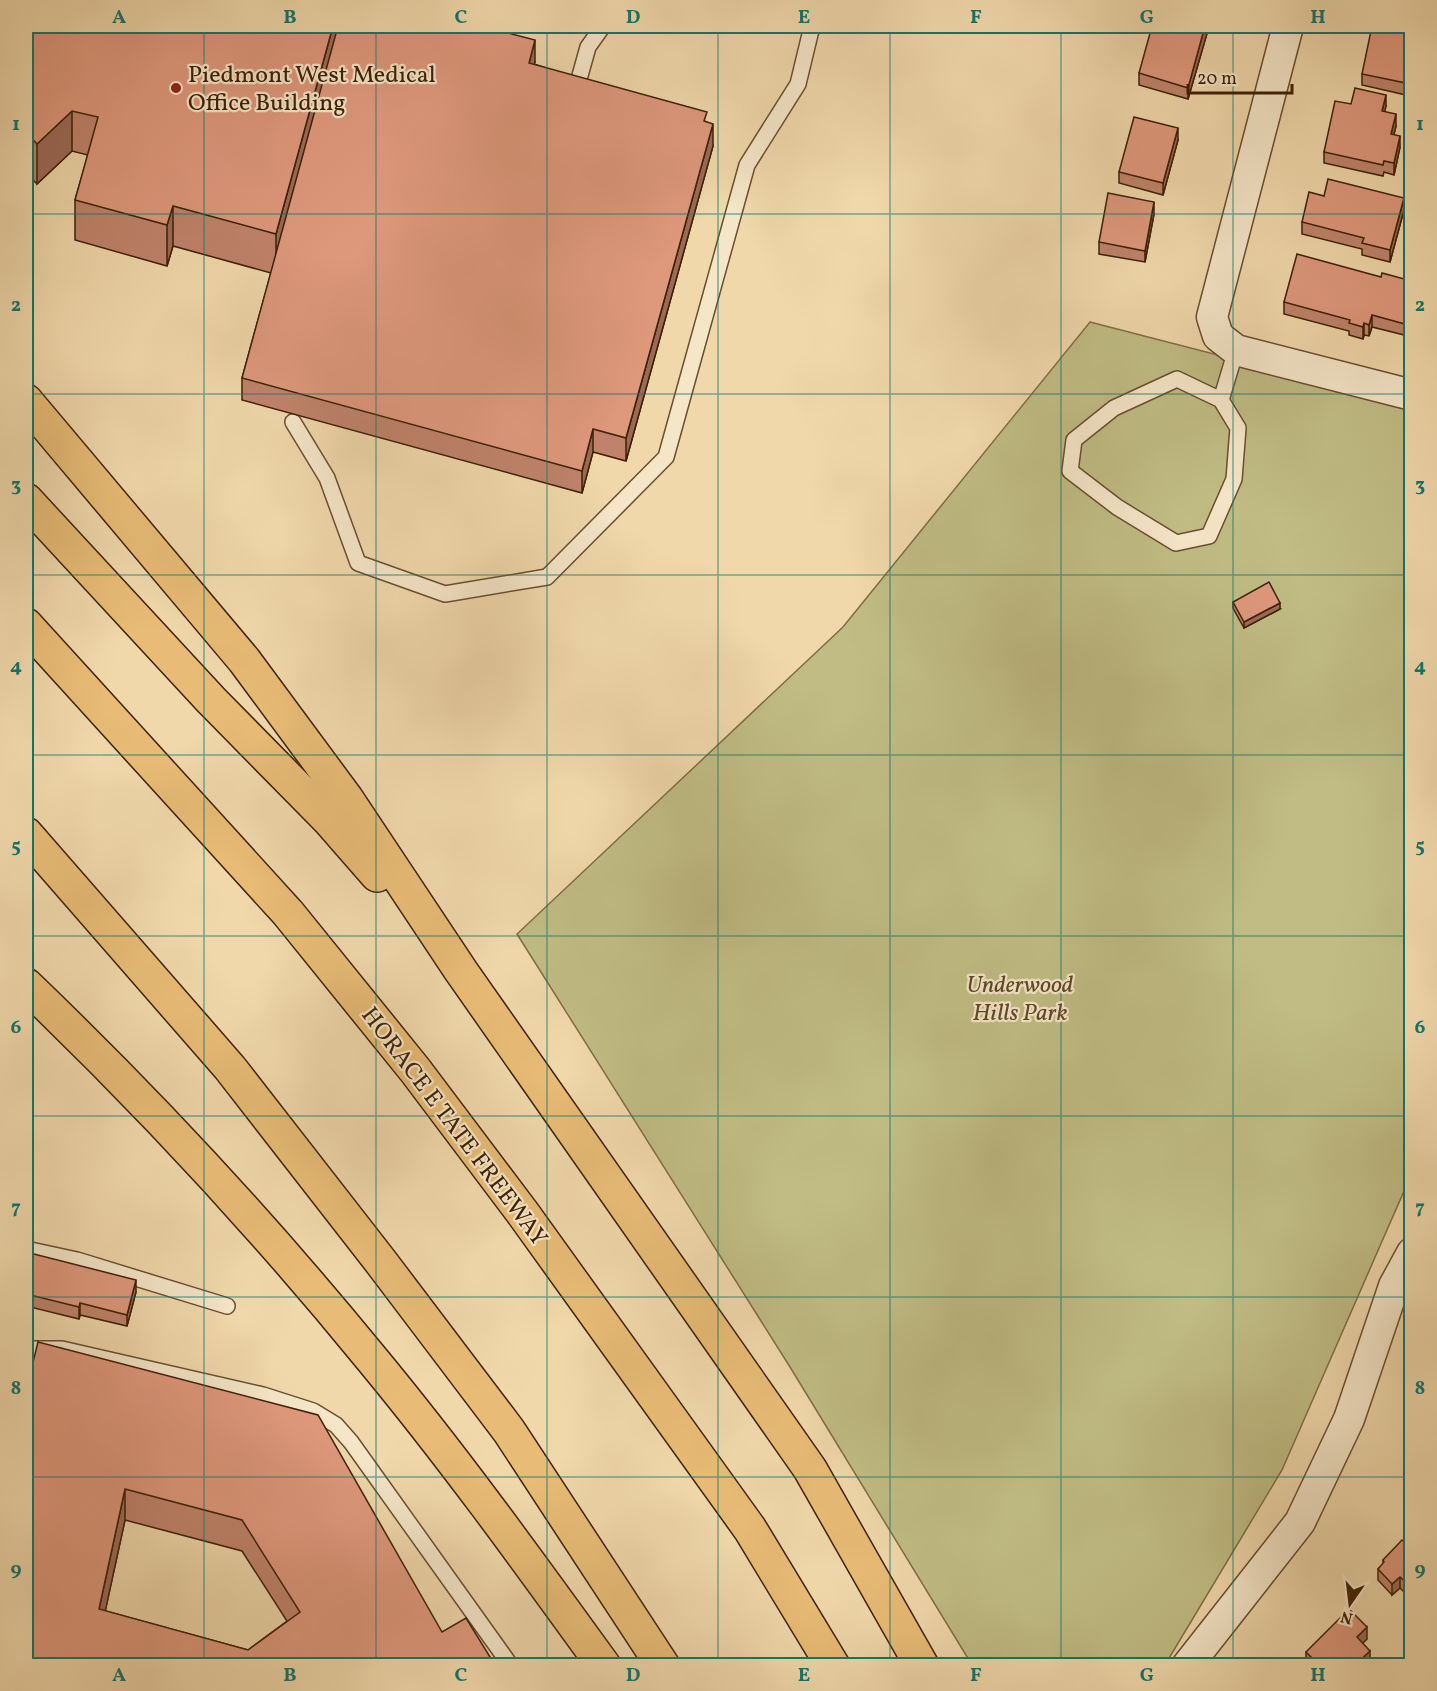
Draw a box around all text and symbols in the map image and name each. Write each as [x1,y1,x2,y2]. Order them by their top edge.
text: A [112,4,126,32]
text: B [283,4,297,32]
text: C [455,4,468,32]
text: D [626,4,640,32]
text: E [798,4,810,32]
text: F [970,4,982,32]
text: G [1140,4,1154,32]
text: H [1310,4,1326,32]
scale bar [1188,57,1292,95]
place label: Piedmont West Medical Office Building [188,59,436,121]
text: 20 m [1197,67,1237,92]
marker: Piedmont West Medical Office Building [169,81,183,95]
text: 1 [12,111,20,139]
text: 1 [1416,111,1424,139]
text: 2 [11,292,21,320]
text: 2 [1415,292,1425,320]
text: 3 [11,472,21,500]
text: 3 [1415,472,1425,500]
text: 4 [10,653,22,681]
text: 4 [1414,653,1426,681]
text: 5 [11,833,21,861]
text: 5 [1415,833,1425,861]
park label: Underwood Hills Park [967,969,1074,1031]
street label: HORACE E TATE FREEWAY [352,1000,555,1254]
text: 6 [11,1014,22,1042]
text: 6 [1415,1014,1426,1042]
text: 7 [11,1194,21,1222]
text: 7 [1415,1194,1425,1222]
text: 8 [11,1375,21,1403]
text: 8 [1415,1375,1425,1403]
text: 9 [10,1556,22,1584]
text: 9 [1414,1556,1426,1584]
north arrow [1320,1574,1380,1634]
text: N [1338,1604,1355,1629]
text: A [112,1662,126,1690]
text: B [283,1662,297,1690]
text: C [455,1662,468,1690]
text: D [626,1662,640,1690]
text: E [798,1662,810,1690]
text: F [970,1662,982,1690]
text: G [1140,1662,1154,1690]
text: H [1310,1662,1326,1690]

